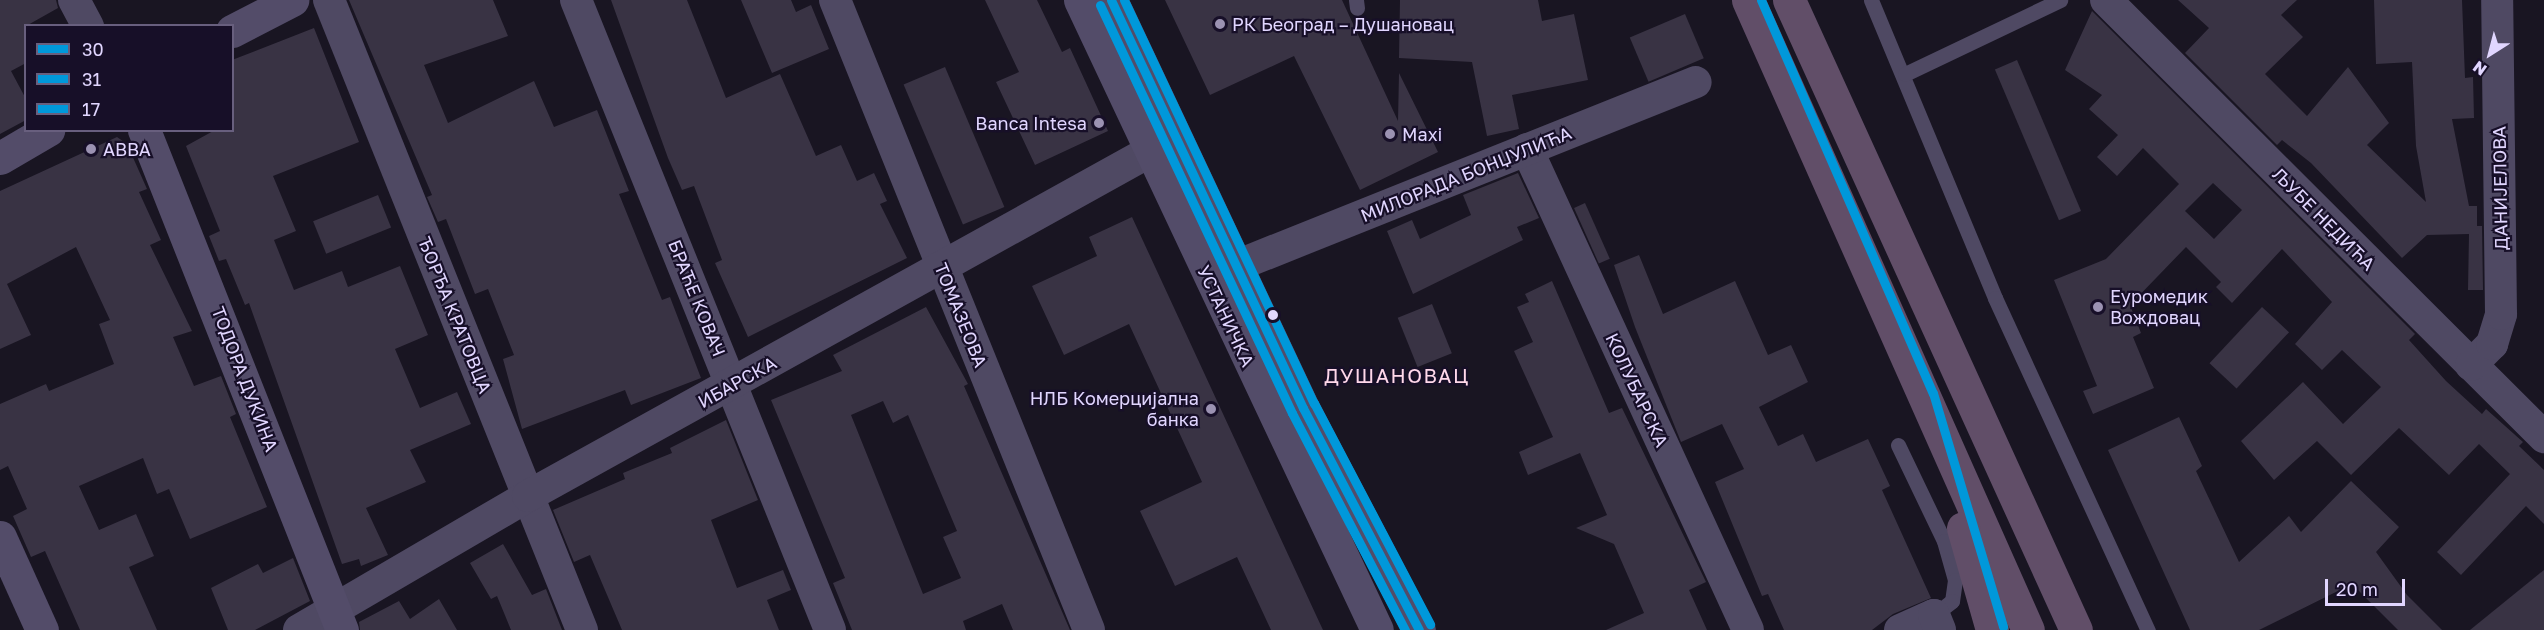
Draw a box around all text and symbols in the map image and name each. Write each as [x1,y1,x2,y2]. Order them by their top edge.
place label: РК Београд – Душановац [1232,13,1454,35]
marker: РК Београд – Душановац [1213,17,1227,31]
legend [24,24,234,132]
north arrow [2460,24,2520,84]
text: 30 [82,38,104,60]
text: N [2469,57,2490,80]
text: 31 [82,68,101,90]
text: 17 [82,98,100,120]
place label: Banca Intesa [975,112,1087,134]
marker: Banca Intesa [1092,116,1106,130]
street label: МИЛОРАДА БОНЏУЛИЋА [1357,122,1575,226]
place label: Maxi [1402,123,1442,145]
street label: ДАНИЈЕЛОВА [2488,126,2512,250]
marker: Maxi [1383,127,1397,141]
place label: ABBA [103,138,151,160]
marker: ABBA [84,142,98,156]
street label: ЉУБЕ НЕДИЋА [2268,163,2380,275]
street label: ЂОРЂА КРАТОВЦА [414,234,496,396]
street label: БРАЋЕ КОВАЧ [664,237,730,359]
street label: ТОМАЗЕОВА [930,260,992,370]
street label: УСТАНИЧКА [1193,262,1259,370]
place label: Еуромедик Вождовац [2110,286,2208,328]
marker: Еуромедик Вождовац [2091,300,2105,314]
street label: ТОДОРА ДУКИНА [207,303,283,455]
unlabelled marker [1267,309,1279,321]
street label: КОЛУБАРСКА [1601,330,1673,450]
street label: ИБАРСКА [694,352,780,412]
district label: ДУШАНОВАЦ [1324,363,1470,387]
place label: НЛБ Комерцијална банка [1030,388,1199,430]
marker: НЛБ Комерцијална банка [1204,402,1218,416]
scale bar [2328,567,2408,605]
text: 20 m [2336,578,2378,600]

